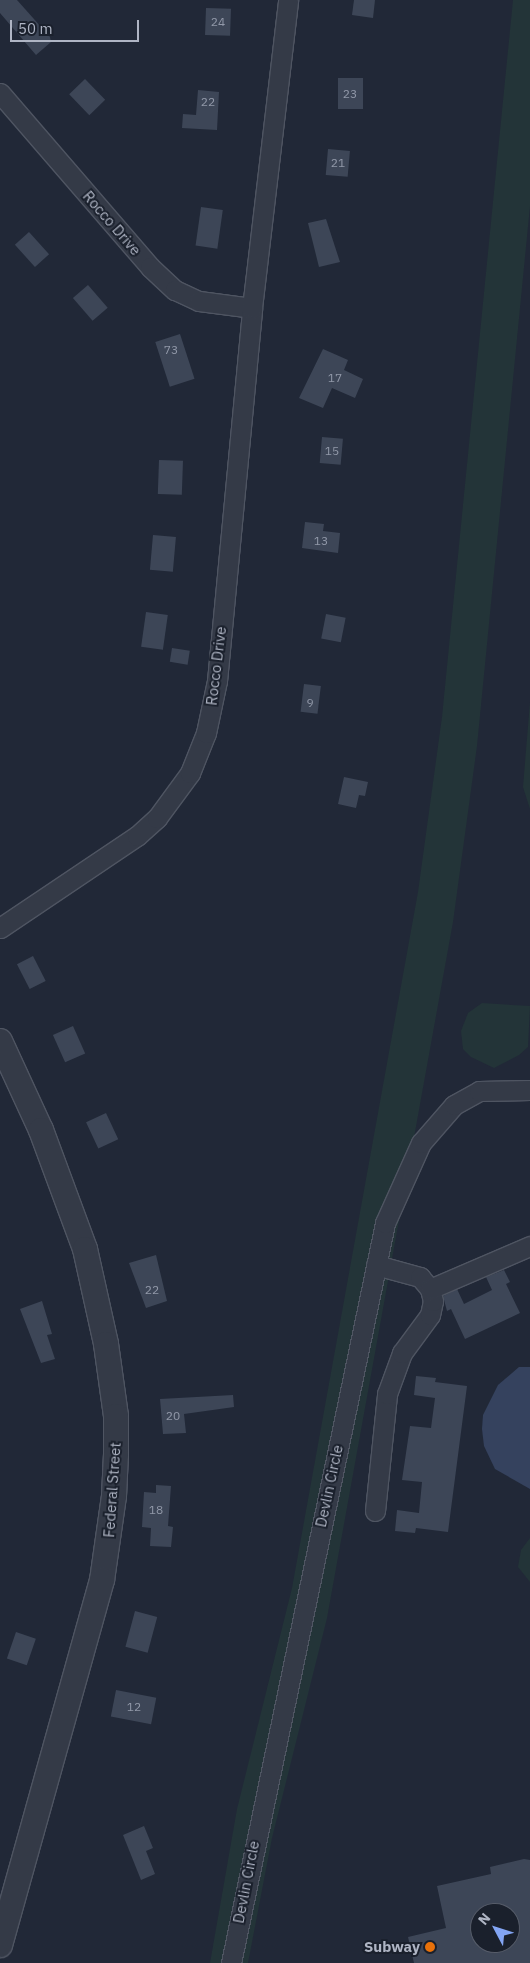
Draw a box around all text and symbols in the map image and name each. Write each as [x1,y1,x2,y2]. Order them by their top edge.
scale bar [12,10,141,42]
house number: 24 [211,15,225,29]
text: 50 m [18,19,53,38]
house number: 23 [343,87,357,101]
house number: 22 [201,95,215,109]
house number: 21 [331,156,345,170]
street label: Rocco Drive [79,187,145,259]
house number: 73 [164,343,178,357]
house number: 17 [328,371,342,385]
house number: 15 [325,444,339,458]
house number: 13 [314,534,328,548]
street label: Rocco Drive [202,625,230,707]
house number: 9 [306,696,314,710]
house number: 22 [145,1283,159,1297]
house number: 20 [166,1409,180,1423]
street label: Federal Street [100,1442,124,1538]
street label: Devlin Circle [311,1443,347,1529]
house number: 18 [149,1503,163,1517]
house number: 12 [127,1700,141,1714]
street label: Devlin Circle [229,1839,263,1925]
north arrow [470,1903,520,1953]
text: N [474,1909,494,1929]
place label: Subway [364,1938,420,1956]
marker: Subway [424,1941,436,1953]

